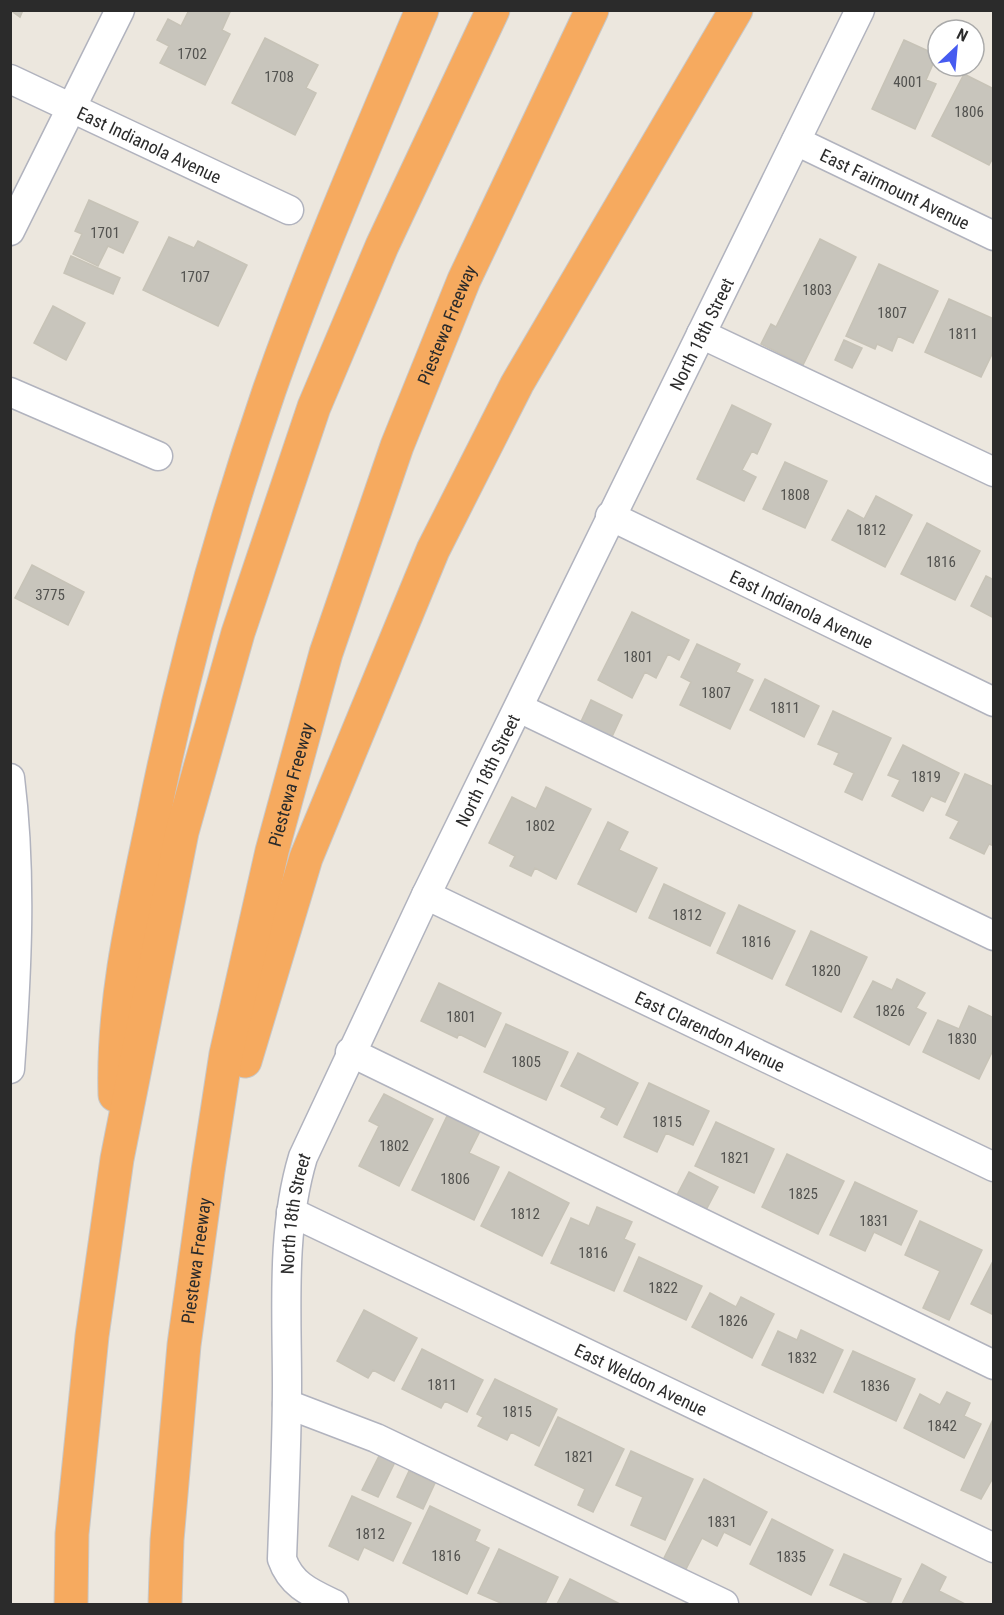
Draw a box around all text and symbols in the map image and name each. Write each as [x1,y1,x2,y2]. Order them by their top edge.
north arrow [926,18,986,78]
text: N [954,24,971,46]
house number: 1702 [177,45,207,63]
house number: 1708 [264,68,294,86]
house number: 4001 [893,73,923,91]
street label: East Indianola Avenue [74,102,225,187]
house number: 1806 [954,103,984,121]
street label: East Fairmount Avenue [817,144,973,233]
house number: 1701 [90,224,120,242]
street label: Piestewa Freeway [412,261,480,388]
house number: 1707 [180,268,210,286]
street label: North 18th Street [665,274,738,393]
house number: 1803 [802,281,832,299]
house number: 1807 [877,304,907,322]
house number: 1811 [948,325,978,343]
house number: 1808 [780,486,810,504]
house number: 1812 [856,521,886,539]
house number: 1816 [926,553,956,571]
street label: East Indianola Avenue [727,565,877,652]
house number: 3775 [35,586,65,604]
house number: 1801 [623,648,653,666]
house number: 1807 [701,684,731,702]
house number: 1811 [770,699,800,717]
street label: North 18th Street [451,711,524,830]
street label: Piestewa Freeway [263,720,317,849]
house number: 1819 [911,768,941,786]
house number: 1802 [525,817,555,835]
house number: 1812 [672,906,702,924]
house number: 1816 [741,933,771,951]
house number: 1820 [811,962,841,980]
street label: East Clarendon Avenue [632,986,788,1076]
house number: 1826 [875,1002,905,1020]
house number: 1801 [446,1008,476,1026]
house number: 1830 [947,1030,977,1048]
house number: 1805 [511,1053,541,1071]
house number: 1815 [652,1113,682,1131]
house number: 1802 [379,1137,409,1155]
street label: North 18th Street [276,1149,314,1275]
house number: 1821 [720,1149,750,1167]
house number: 1806 [440,1170,470,1188]
house number: 1825 [788,1185,818,1203]
street label: Piestewa Freeway [177,1196,215,1325]
house number: 1812 [510,1205,540,1223]
house number: 1831 [859,1212,889,1230]
house number: 1816 [578,1244,608,1262]
house number: 1822 [648,1279,678,1297]
house number: 1826 [718,1312,748,1330]
street label: East Weldon Avenue [572,1339,711,1420]
house number: 1832 [787,1349,817,1367]
house number: 1811 [427,1376,457,1394]
house number: 1836 [860,1377,890,1395]
house number: 1815 [502,1403,532,1421]
house number: 1842 [927,1417,957,1435]
house number: 1821 [564,1448,594,1466]
house number: 1831 [707,1513,737,1531]
house number: 1812 [355,1525,385,1543]
house number: 1816 [431,1547,461,1565]
house number: 1835 [776,1548,806,1566]

